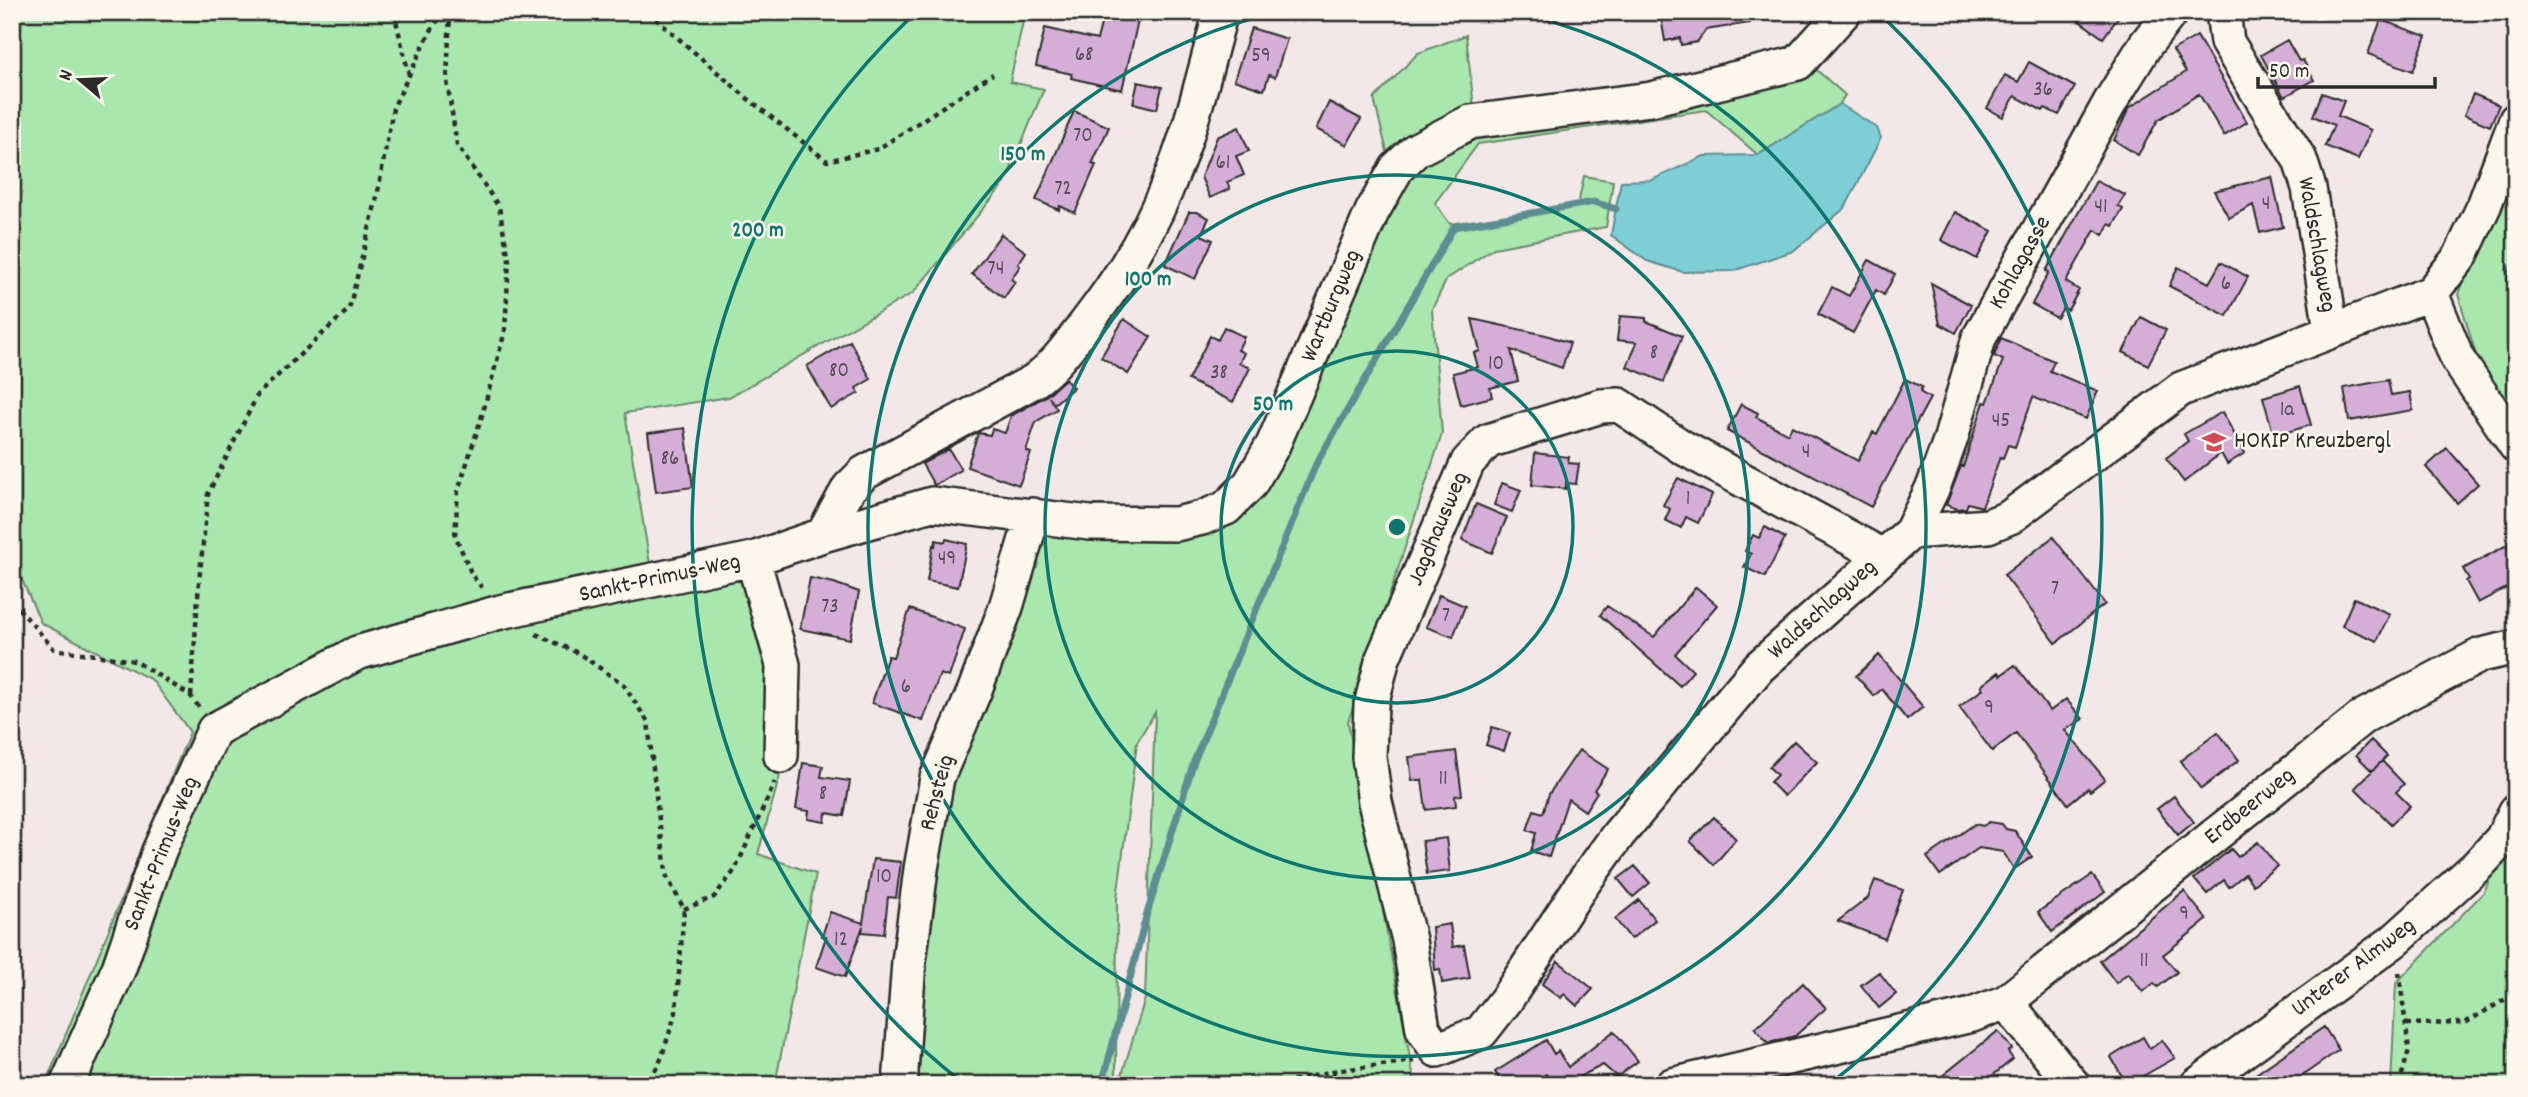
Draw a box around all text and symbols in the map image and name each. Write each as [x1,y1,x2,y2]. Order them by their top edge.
house number: 68 [1075,41,1093,71]
house number: 59 [1251,42,1271,72]
north arrow [46,46,116,116]
scale bar [2258,46,2435,90]
text: 50 m [2269,58,2309,88]
text: N [53,67,82,84]
house number: 36 [2033,76,2053,106]
house number: 70 [1073,122,1093,152]
text: 150 m [1000,141,1046,171]
house number: 61 [1216,149,1230,179]
house number: 72 [1054,175,1072,205]
street label: Waldschlagweg [2287,175,2345,315]
house number: 4 [2262,190,2270,220]
house number: 41 [2094,193,2108,223]
street label: Kohlagasse [1981,210,2061,316]
text: 200 m [732,217,784,247]
street label: Wartburgweg [1293,244,1371,368]
house number: 74 [988,255,1004,285]
text: 100 m [1125,266,1171,296]
house number: 6 [2221,270,2231,300]
house number: 8 [1650,339,1658,369]
house number: 10 [1488,350,1504,380]
house number: 80 [829,357,849,387]
house number: 38 [1210,359,1228,389]
text: 50 m [1253,391,1293,421]
house number: 1a [2280,396,2295,426]
house number: 45 [1992,407,2010,437]
place label: HOKIP Kreuzbergl [2234,425,2391,459]
school or university icon: HOKIP Kreuzbergl [2200,428,2228,456]
house number: 4 [1802,438,1810,468]
house number: 86 [661,445,679,475]
street label: Jagdhausweg [1400,467,1478,591]
house number: 1 [1686,485,1690,515]
centre of rings [1385,515,1409,539]
street label: Sankt-Primus-Weg [576,545,744,613]
house number: 49 [938,545,956,575]
street label: Waldschlagweg [1761,552,1885,668]
house number: 7 [2051,575,2059,605]
house number: 73 [821,593,839,623]
house number: 7 [1442,602,1450,632]
house number: 6 [901,673,911,703]
house number: 9 [1984,694,1994,724]
street label: Rehsteig [912,751,964,835]
street label: Erdbeerweg [2197,760,2303,854]
house number: 11 [1438,765,1448,795]
street label: Sankt-Primus-Weg [116,772,208,936]
house number: 8 [819,780,827,810]
house number: 10 [876,863,892,893]
house number: 9 [2179,900,2189,930]
street label: Unterer Almweg [2285,910,2423,1026]
house number: 12 [834,926,848,956]
house number: 11 [2139,947,2149,977]

